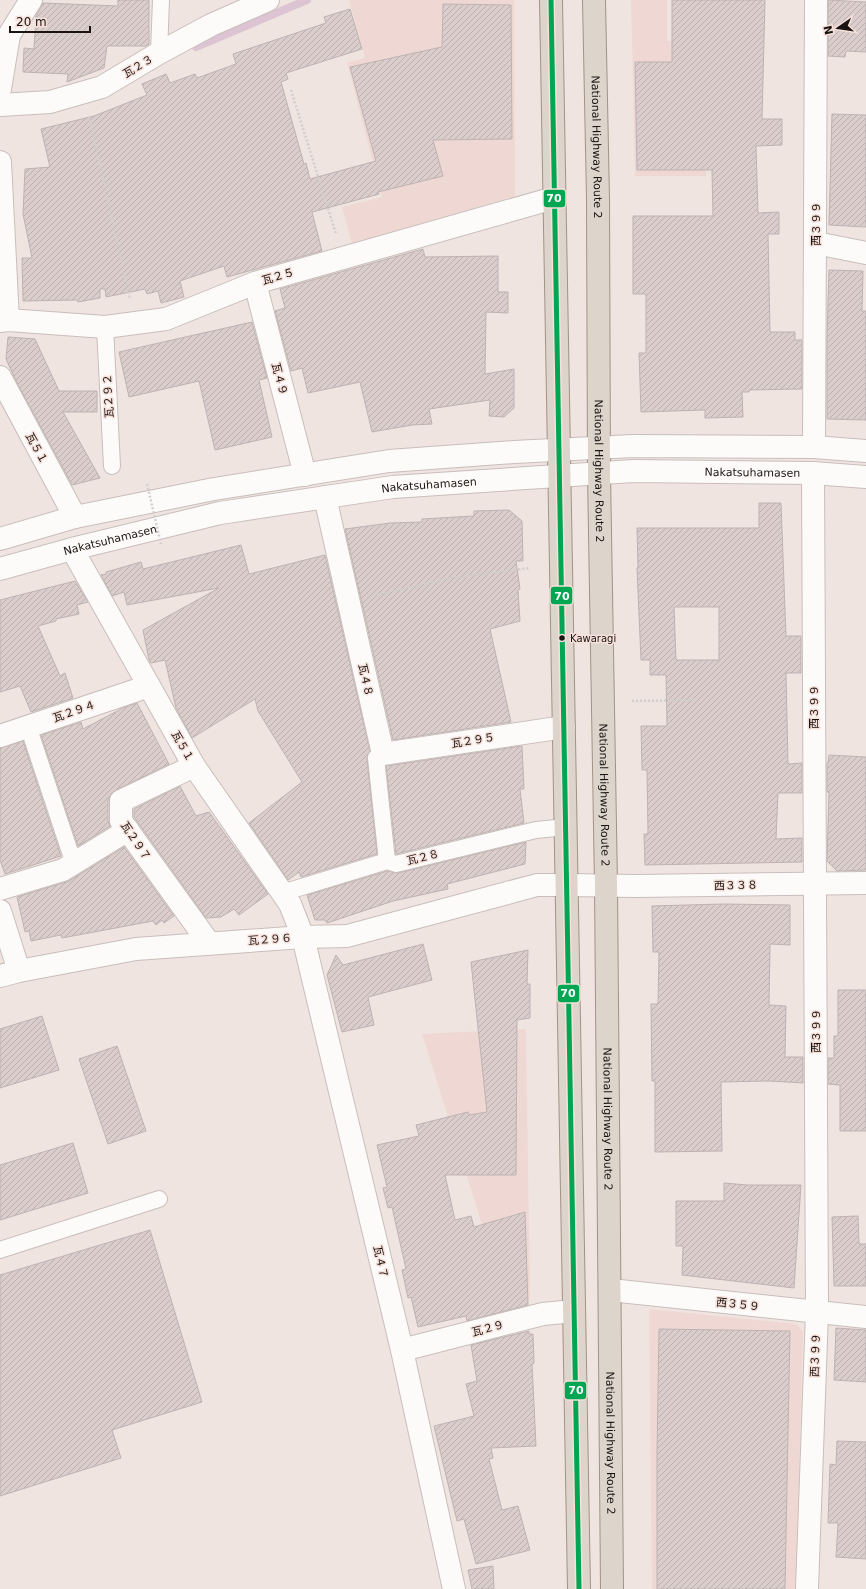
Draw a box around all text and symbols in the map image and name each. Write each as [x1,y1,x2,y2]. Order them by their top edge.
scale bar [10,8,90,34]
north arrow [818,8,858,48]
text: 20 m [16,15,47,29]
text: N [821,24,836,36]
street label: 瓦２３ [121,52,156,80]
street label: National Highway Route 2 [589,75,604,218]
line badge: 70 [543,189,566,208]
text: 70 [546,192,562,205]
street label: 西３９９ [810,202,823,246]
street label: 瓦２５ [260,266,296,287]
street label: 瓦４９ [269,362,290,397]
street label: 瓦２９２ [101,374,116,418]
street label: National Highway Route 2 [592,399,606,543]
street label: 瓦５１ [23,431,50,466]
street label: Nakatsuhamasen [705,466,800,480]
street label: Nakatsuhamasen [380,475,477,496]
street label: Nakatsuhamasen [62,523,158,558]
line badge: 70 [550,586,573,605]
text: 70 [554,590,570,603]
marker: Kawaragi [557,633,567,643]
place label: Kawaragi [570,633,616,644]
street label: 瓦４８ [355,663,376,698]
street label: 西３９９ [808,685,821,729]
street label: 瓦２９４ [51,698,97,725]
street label: National Highway Route 2 [596,723,612,867]
street label: 瓦５１ [169,729,196,764]
street label: 瓦２９５ [450,731,496,750]
street label: 瓦２９７ [118,819,153,863]
street label: 瓦２８ [406,847,441,868]
street label: 西３３８ [714,879,758,892]
street label: 瓦２９６ [248,931,292,948]
line badge: 70 [557,984,580,1003]
text: 70 [560,987,576,1000]
street label: 西３９９ [810,1009,823,1053]
street label: National Highway Route 2 [600,1047,615,1190]
street label: 瓦４７ [370,1245,391,1280]
street label: 西３５９ [715,1296,761,1313]
street label: 瓦２９ [471,1318,506,1339]
street label: 西３９９ [808,1333,823,1377]
street label: National Highway Route 2 [603,1371,617,1514]
line badge: 70 [564,1381,587,1400]
text: 70 [568,1384,584,1397]

